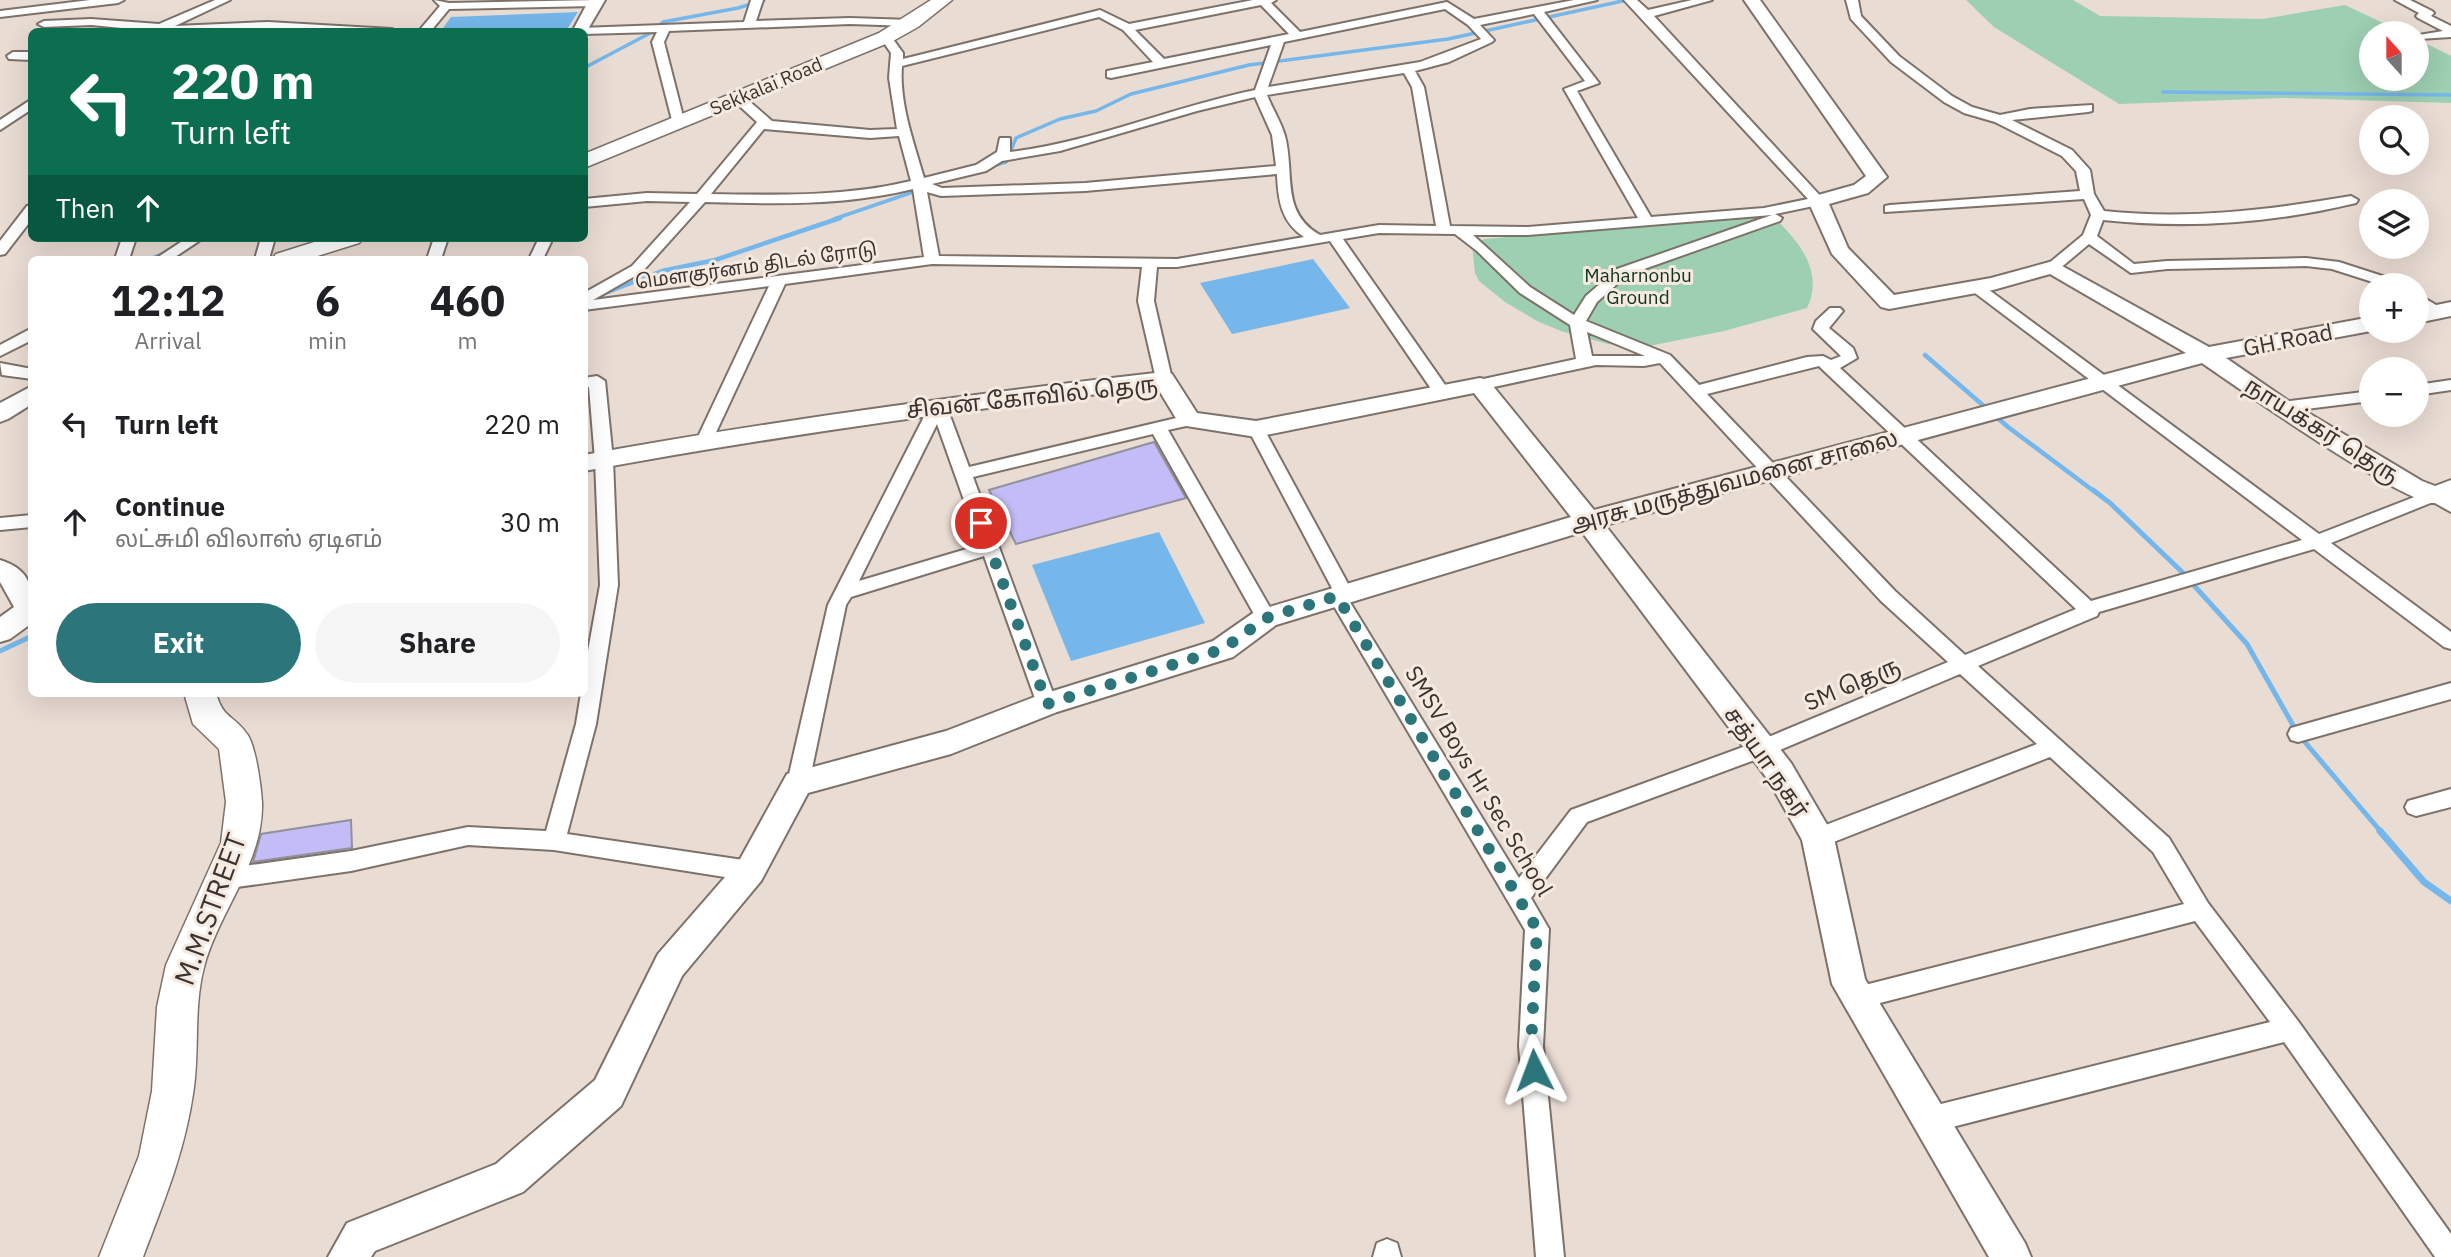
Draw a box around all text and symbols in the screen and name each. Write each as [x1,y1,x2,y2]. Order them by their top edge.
north arrow [2359,21,2429,91]
map controls [2359,21,2429,427]
text: 220 m [171,49,315,112]
street label: Sekkalai Road [706,52,826,120]
icon: left [56,56,147,147]
button: search [2359,105,2429,175]
text: Turn left [171,111,291,153]
icon: ahead [129,189,167,227]
button: layers [2359,189,2429,259]
text: Then [56,191,115,225]
street label: மௌகுர்னம் திடல் ரோடு [634,236,879,296]
park label: Maharnonbu Ground [1584,263,1692,309]
text: 12:12 [111,273,225,328]
text: 6 [315,273,340,328]
text: 460 [430,273,505,328]
button: + [2359,273,2429,343]
street label: GH Road [2240,316,2335,362]
text: Arrival [135,325,202,355]
text: min [308,325,347,355]
text: m [457,325,478,355]
button: − [2359,357,2429,427]
street label: சிவன் கோவில் தெரு [905,368,1159,426]
street label: நாயக்கர் தெரு [2238,370,2406,490]
icon: left [56,405,94,443]
text: Turn left [115,407,218,441]
text: 220 m [484,407,560,441]
street label: அரசு மருத்துவமனை சாலை [1567,422,1901,540]
text: Continue [115,489,225,523]
pin [951,493,1011,553]
icon: ahead [56,503,94,541]
icon: arrive [962,504,1000,542]
text: 30 m [500,505,560,539]
text: லட்சுமி விலாஸ் ஏடிஎம் [115,523,383,553]
button: Exit [56,603,301,683]
button: Share [315,603,560,683]
street label: SM தெரு [1799,649,1905,719]
street label: SMSV Boys Hr Sec School [1399,660,1561,901]
street label: சத்யா நகர் [1717,700,1817,824]
street label: M.M.STREET [165,828,254,990]
position arrow [1497,1033,1571,1107]

